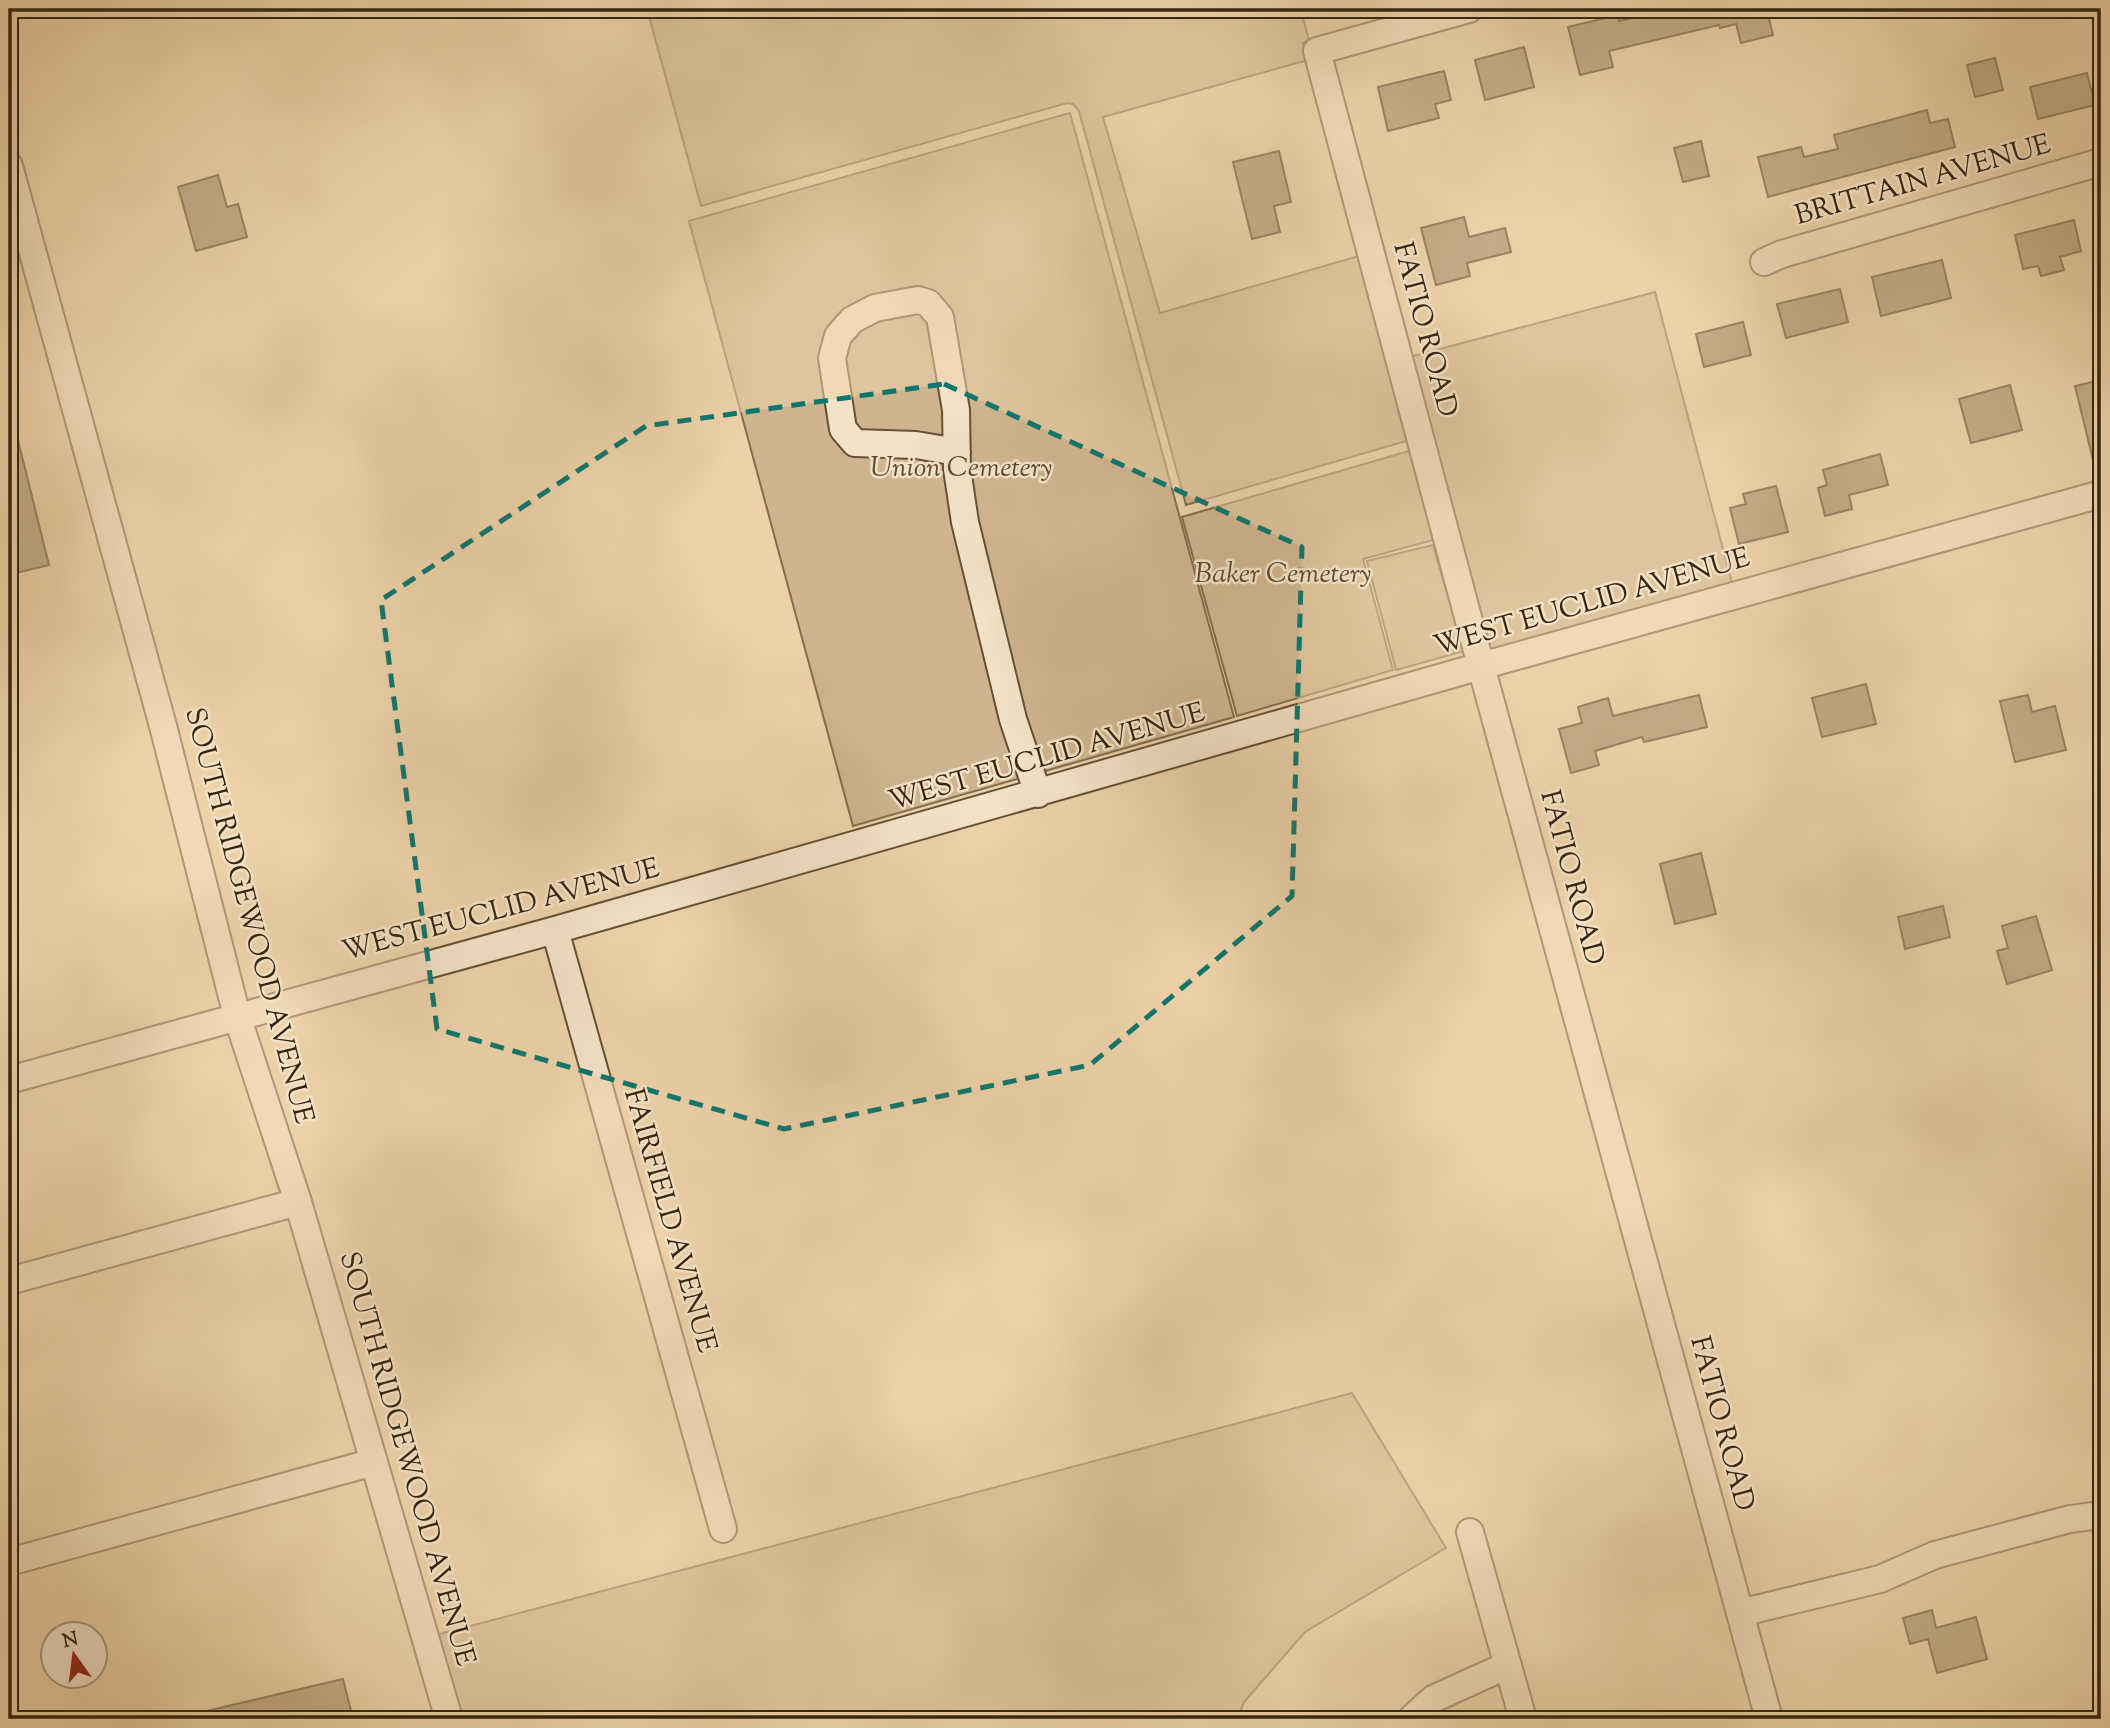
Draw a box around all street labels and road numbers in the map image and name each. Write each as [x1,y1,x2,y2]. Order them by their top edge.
street label: BRITTAIN AVENUE [1790,125,2056,237]
street label: FATIO ROAD [1381,238,1467,422]
street label: WEST EUCLID AVENUE [1429,539,1755,667]
street label: WEST EUCLID AVENUE [884,694,1210,822]
street label: SOUTH RIDGEWOOD AVENUE [173,704,323,1129]
street label: FATIO ROAD [1528,786,1614,970]
street label: WEST EUCLID AVENUE [338,849,664,973]
street label: FAIRFIELD AVENUE [612,1084,726,1358]
street label: SOUTH RIDGEWOOD AVENUE [328,1247,484,1671]
street label: FATIO ROAD [1678,1332,1764,1516]

